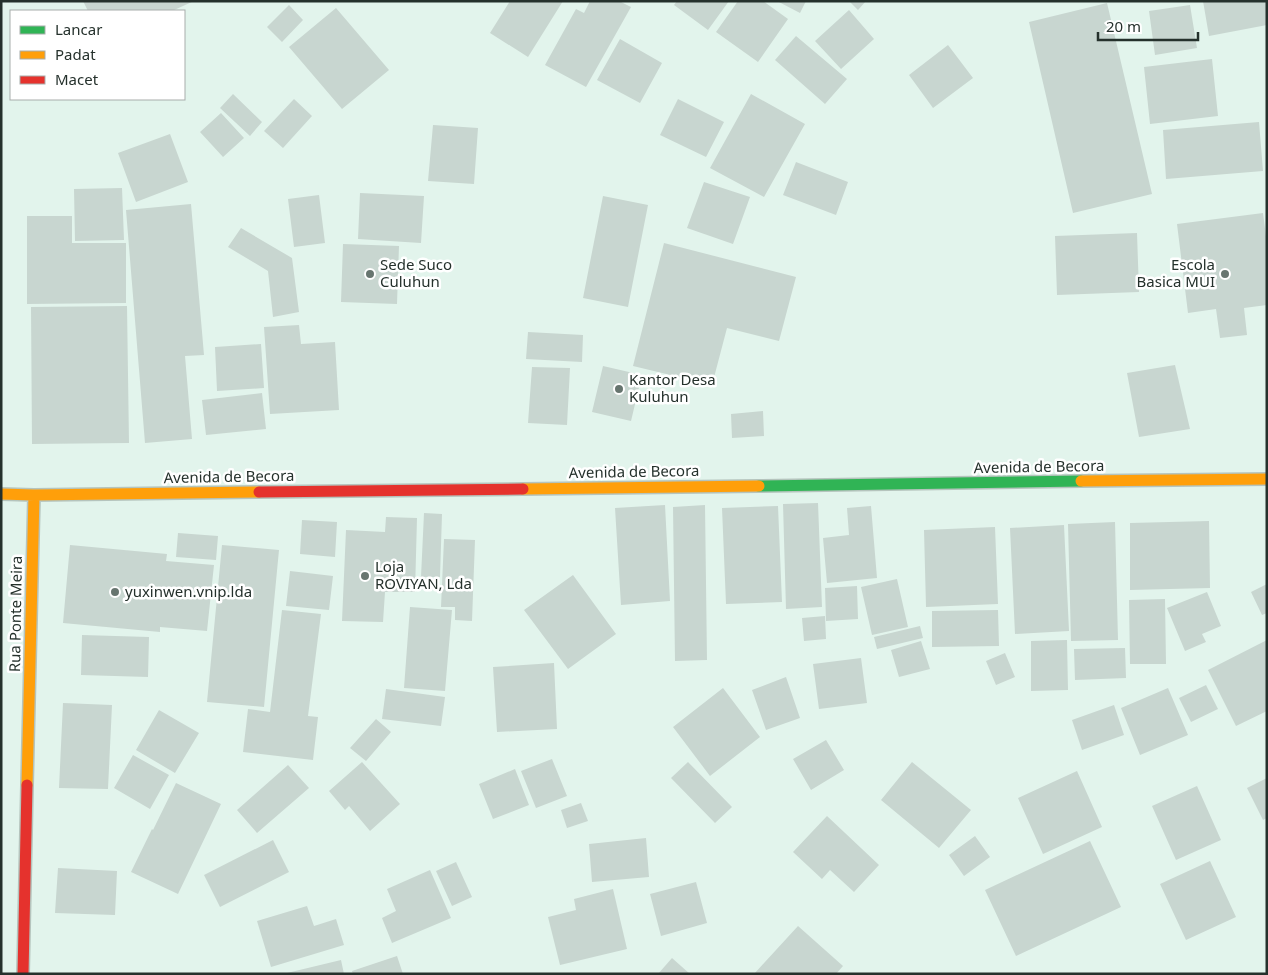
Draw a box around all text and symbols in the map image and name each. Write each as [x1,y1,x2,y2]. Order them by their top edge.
legend [10,10,185,100]
scale bar [1098,10,1198,42]
text: 20 m [1106,16,1141,36]
text: Lancar [55,19,102,39]
text: Padat [55,44,96,64]
text: Macet [55,69,99,89]
place label: Sede Suco Culuhun [380,254,452,291]
place label: Escola Basica MUI [1137,254,1215,291]
marker: Sede Suco Culuhun [364,268,376,280]
marker: Escola Basica MUI [1219,268,1231,280]
place label: Kantor Desa Kuluhun [629,369,716,406]
marker: Kantor Desa Kuluhun [613,383,625,395]
street label: Avenida de Becora [973,455,1105,477]
street label: Avenida de Becora [568,460,700,482]
street label: Avenida de Becora [163,465,295,487]
street label: Rua Ponte Meira [4,556,26,672]
place label: Loja ROVIYAN, Lda [375,556,472,593]
marker: Loja ROVIYAN, Lda [359,570,371,582]
place label: yuxinwen.vnip.lda [125,581,252,601]
marker: yuxinwen.vnip.lda [109,586,121,598]

